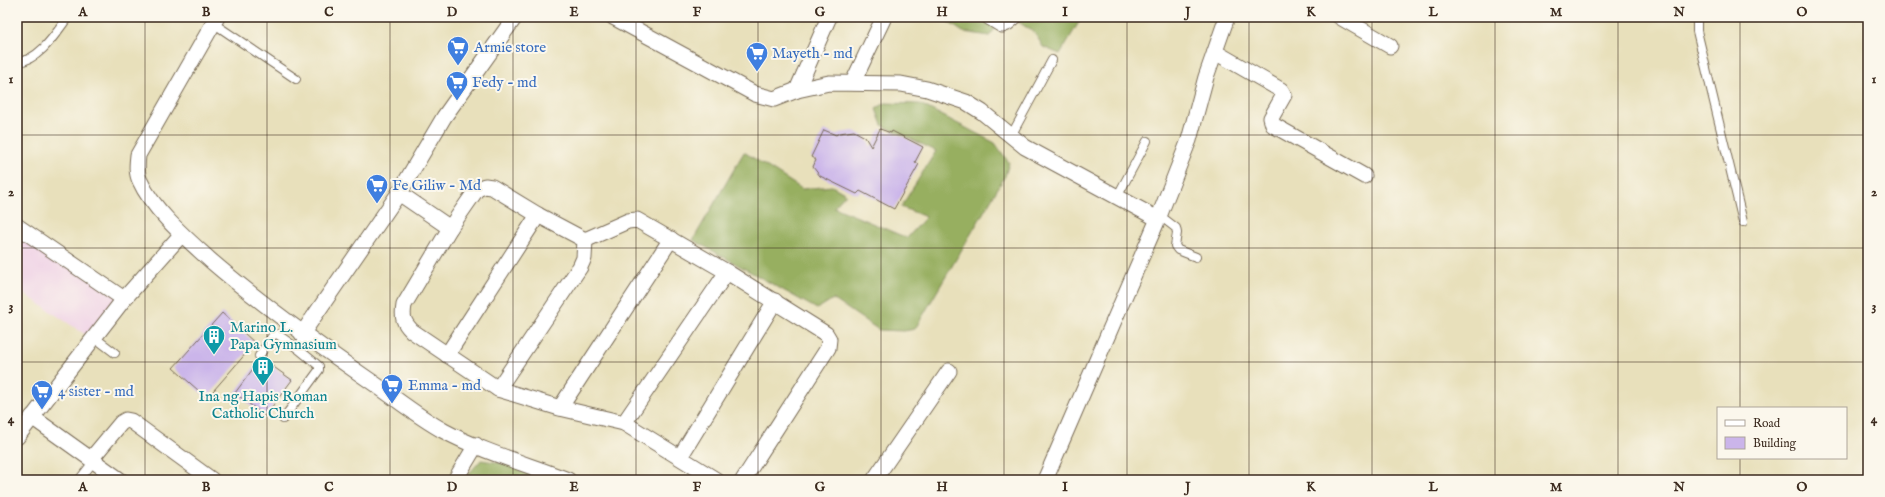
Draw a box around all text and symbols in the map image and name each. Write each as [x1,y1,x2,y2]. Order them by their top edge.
text: A [78,4,89,21]
text: B [202,4,211,21]
text: C [324,4,334,21]
text: D [447,4,458,21]
text: E [569,4,579,21]
text: F [693,4,702,21]
text: G [815,4,826,21]
text: H [936,4,948,21]
text: I [1062,4,1068,21]
text: J [1183,4,1191,21]
text: K [1306,4,1316,21]
text: L [1427,4,1438,21]
text: M [1550,4,1563,21]
text: N [1672,4,1685,21]
text: O [1797,4,1808,21]
supermarket icon: Armie store [445,34,471,67]
place label: Armie store [473,38,546,57]
supermarket icon: Mayeth - md [744,40,770,73]
place label: Mayeth - md [772,44,854,63]
supermarket icon: Fedy - md [444,69,470,102]
text: 1 [9,71,14,88]
text: 1 [1872,71,1877,88]
place label: Fedy - md [472,73,538,92]
supermarket icon: Fe Giliw - Md [364,172,390,205]
place label: Fe Giliw - Md [392,176,482,195]
text: 2 [8,184,14,201]
text: 2 [1871,184,1877,201]
text: 3 [9,298,14,315]
text: 3 [1872,298,1877,315]
place label: Marino L. Papa Gymnasium [230,318,337,354]
building icon: Marino L. Papa Gymnasium [201,323,227,356]
building icon: Ina ng Hapis Roman Catholic Church [250,354,276,387]
supermarket icon: Emma - md [379,372,405,405]
place label: Emma - md [408,376,482,395]
supermarket icon: 4 sister - md [29,378,55,411]
place label: 4 sister - md [58,382,135,401]
place label: Ina ng Hapis Roman Catholic Church [198,387,328,423]
legend [1717,407,1847,459]
text: 4 [8,411,15,428]
text: 4 [1871,411,1878,428]
text: Road [1753,416,1781,431]
text: Building [1753,436,1797,451]
text: A [78,479,89,496]
text: B [202,479,211,496]
text: C [324,479,334,496]
text: D [447,479,458,496]
text: E [569,479,579,496]
text: F [693,479,702,496]
text: G [815,479,826,496]
text: H [936,479,948,496]
text: I [1062,479,1068,496]
text: J [1183,479,1191,496]
text: K [1306,479,1316,496]
text: L [1427,479,1438,496]
text: M [1550,479,1563,496]
text: N [1672,479,1685,496]
text: O [1797,479,1808,496]

